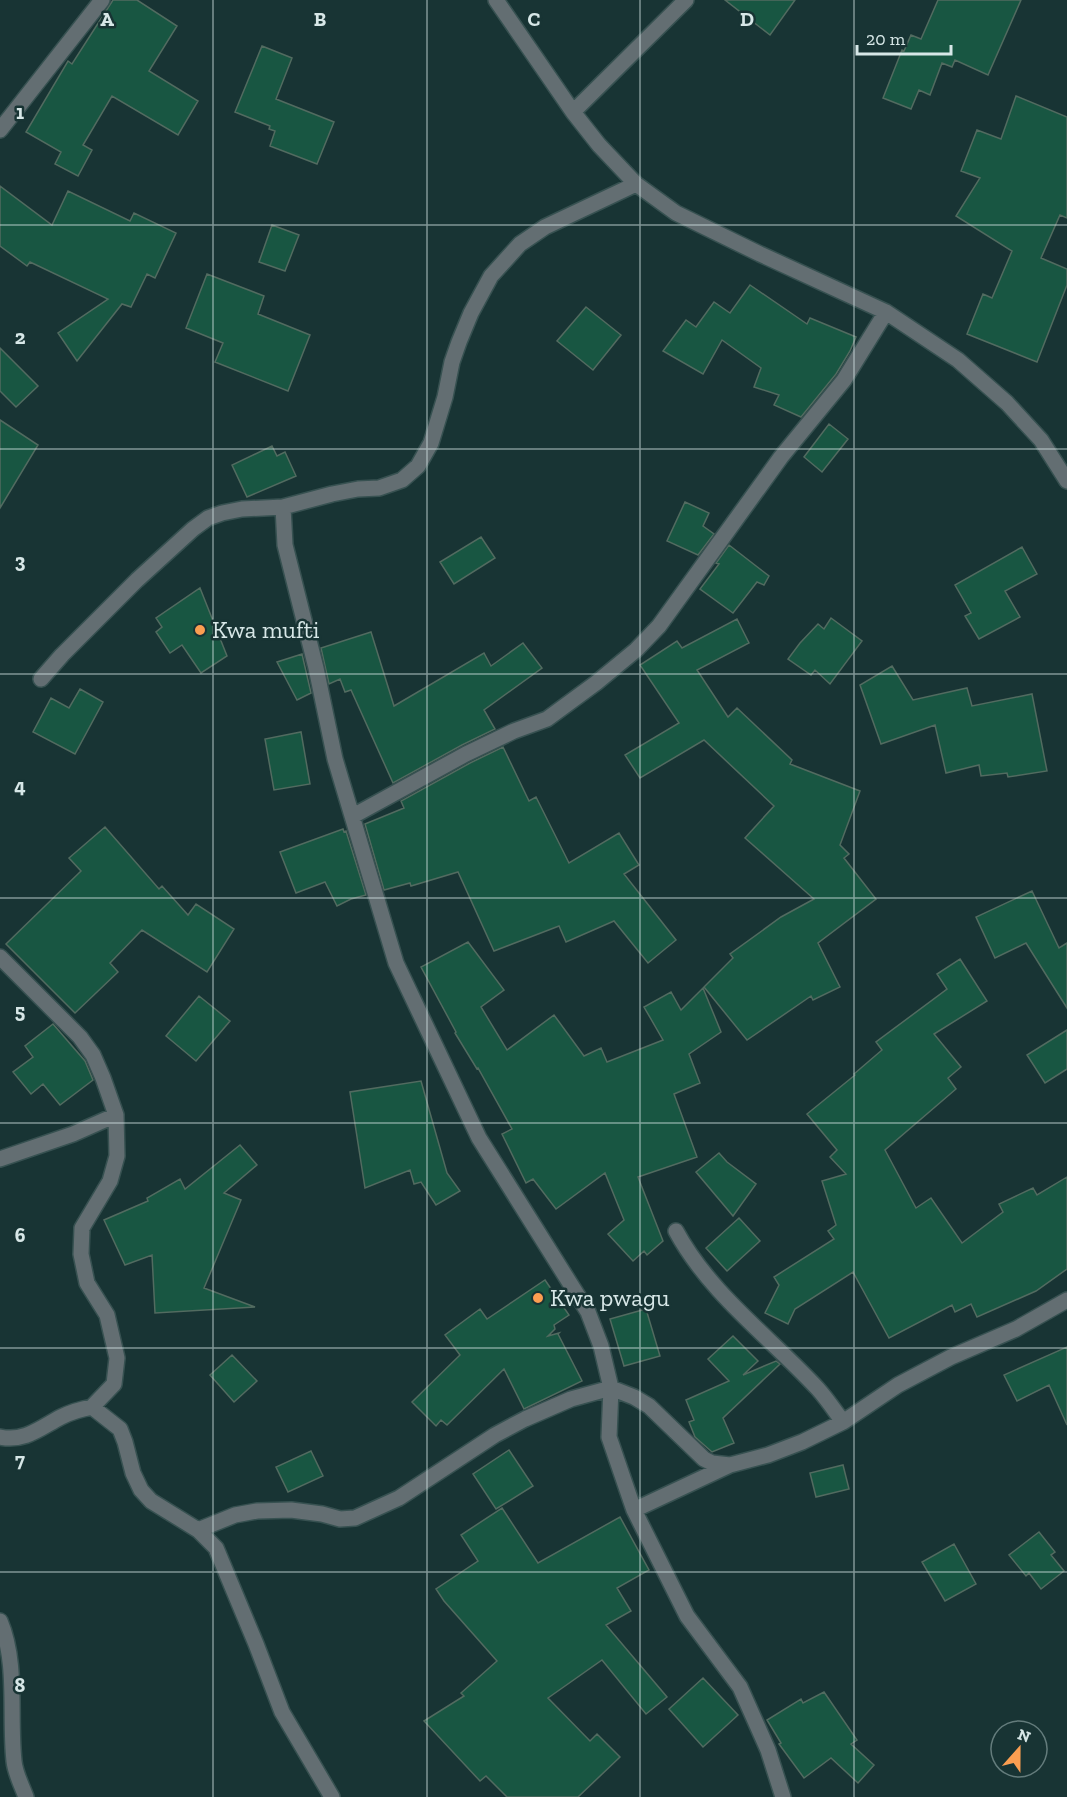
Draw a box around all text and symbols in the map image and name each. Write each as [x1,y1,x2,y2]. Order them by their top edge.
text: A [100,7,114,31]
text: B [314,7,326,31]
text: C [528,7,541,31]
text: D [740,7,754,31]
scale bar [857,18,952,56]
text: 20 m [866,28,906,50]
text: 1 [16,100,24,124]
text: 2 [15,325,26,349]
text: 3 [15,549,26,573]
place label: Kwa mufti [212,615,320,644]
marker: Kwa mufti [193,623,207,637]
text: 4 [14,774,26,798]
text: 5 [15,999,25,1023]
text: 6 [15,1223,26,1247]
place label: Kwa pwagu [550,1283,670,1312]
marker: Kwa pwagu [531,1291,545,1305]
text: 7 [15,1448,25,1472]
text: 8 [15,1673,26,1697]
north arrow [989,1719,1049,1779]
text: N [1015,1724,1033,1747]

